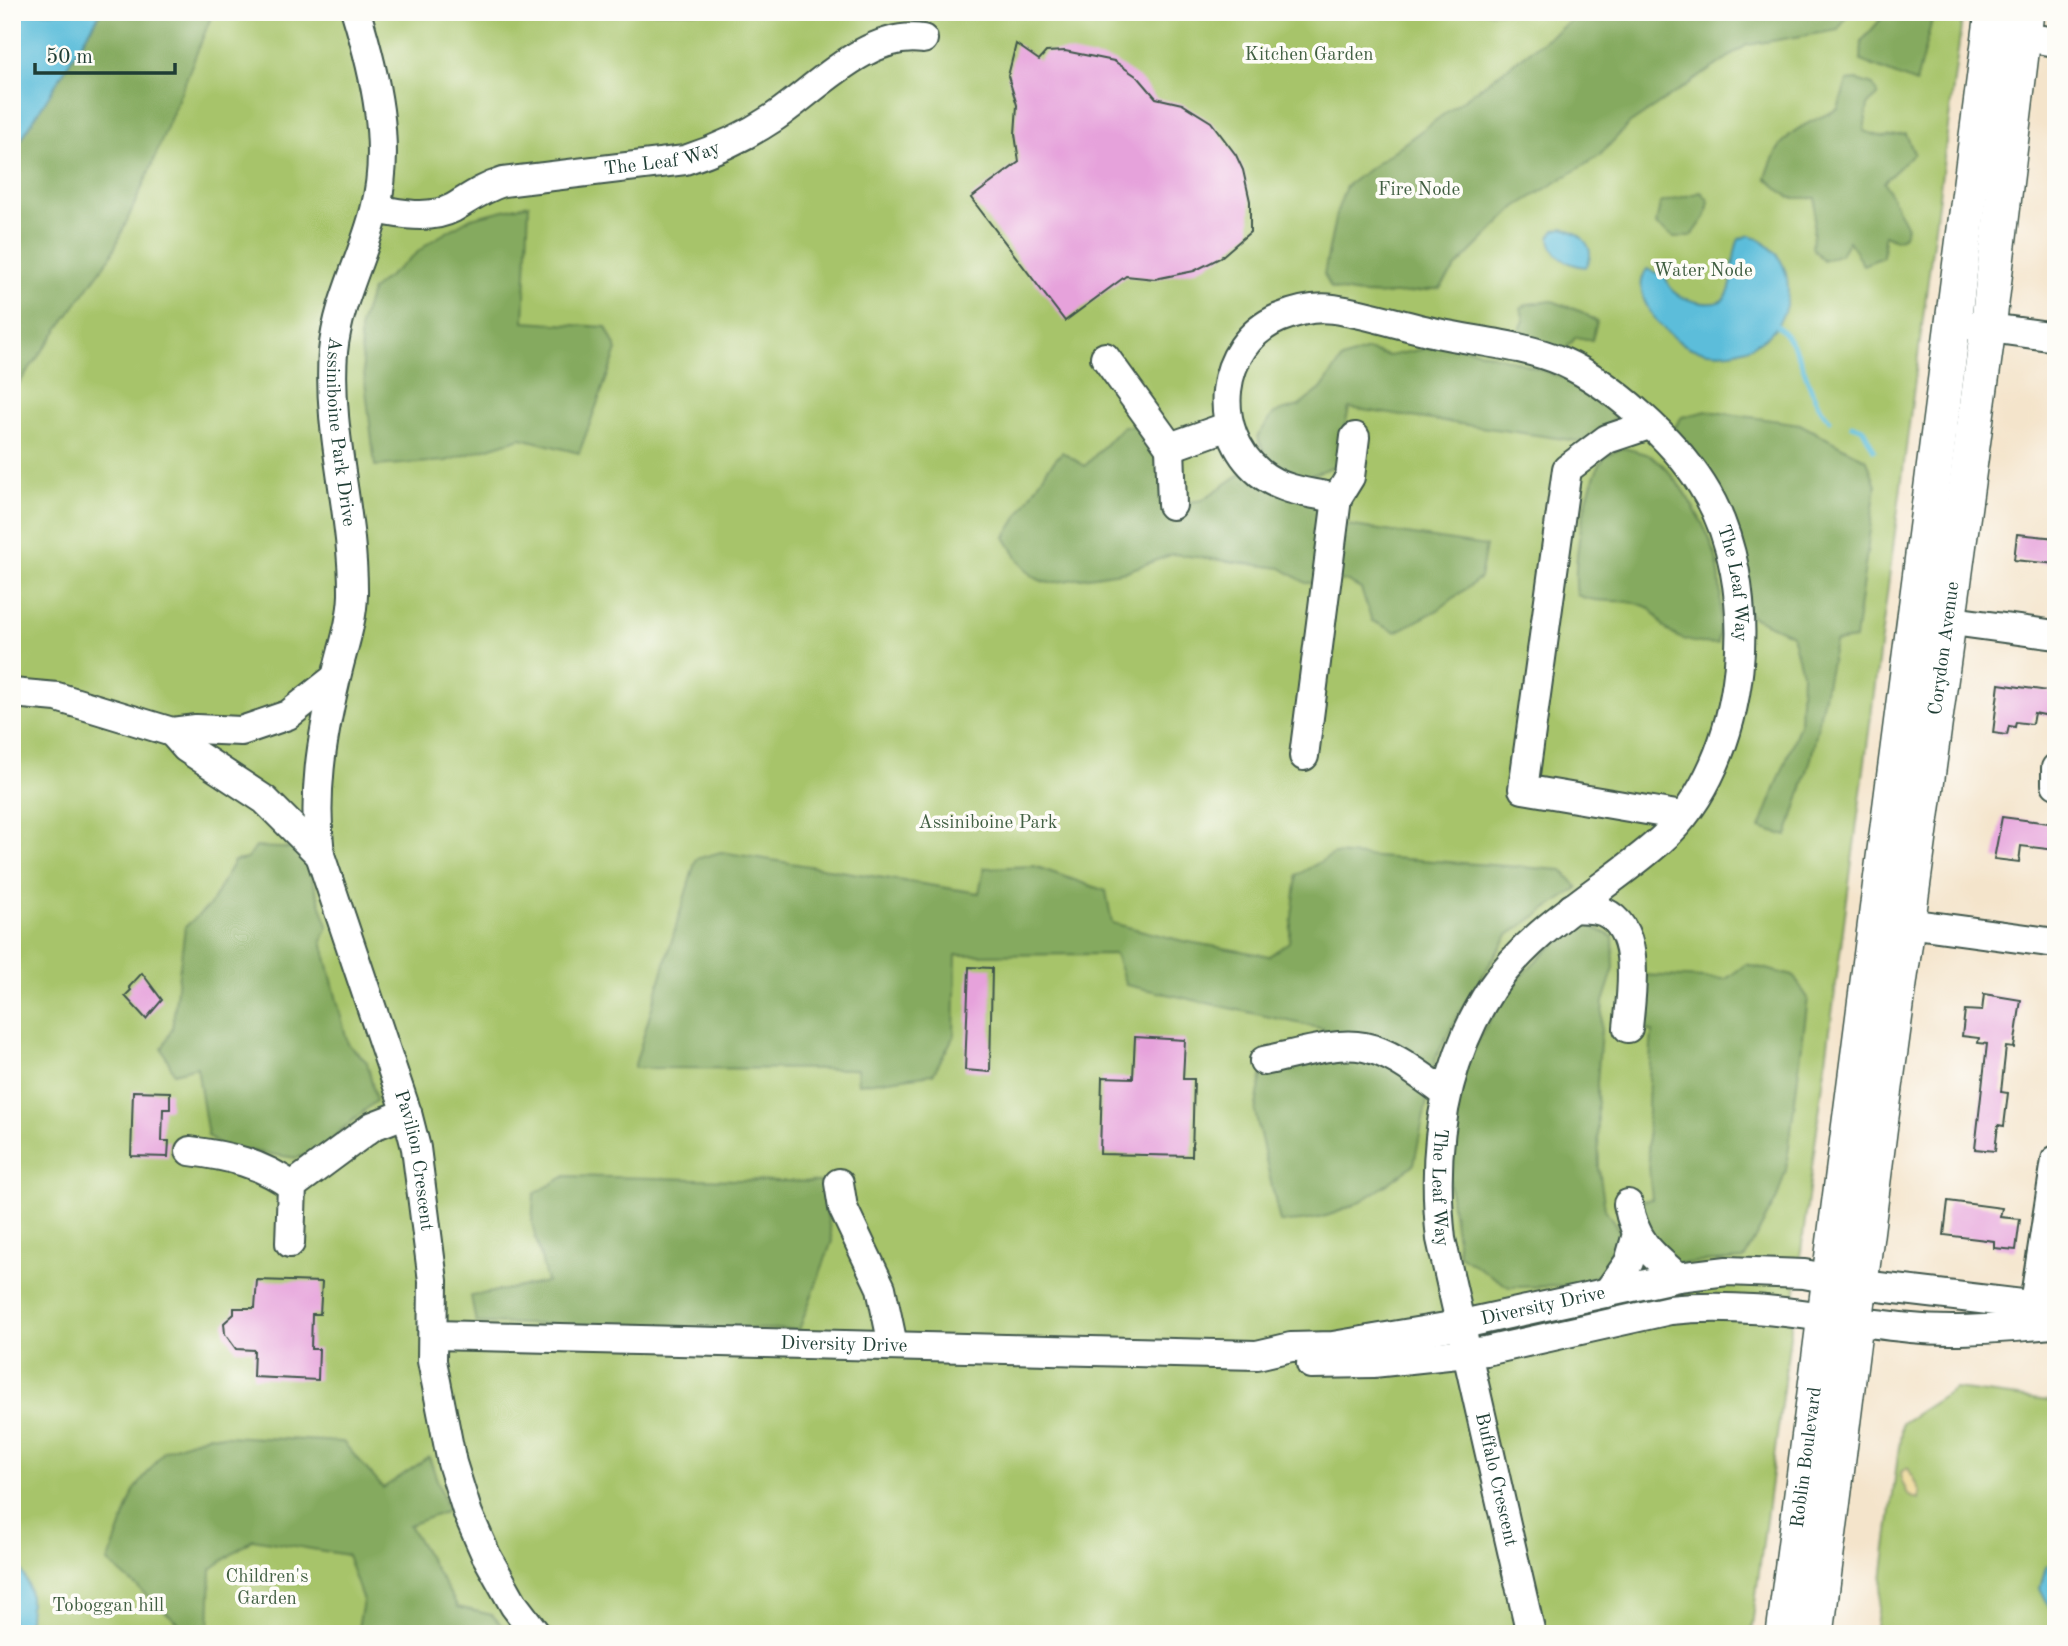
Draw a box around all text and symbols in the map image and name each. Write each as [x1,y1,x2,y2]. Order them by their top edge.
scale bar [35,32,175,76]
park label: Kitchen Garden [1245,46,1373,65]
text: 50 m [46,47,93,68]
street label: The Leaf Way [603,138,723,179]
park label: Fire Node [1378,181,1460,200]
park label: Water Node [1653,262,1753,281]
street label: Assiniboine Park Drive [323,336,358,528]
street label: The Leaf Way [1713,522,1750,642]
street label: Corydon Avenue [1926,580,1963,716]
park label: Assiniboine Park [918,814,1058,833]
street label: Pavilion Crescent [391,1088,436,1232]
street label: The Leaf Way [1428,1128,1452,1249]
street label: Diversity Drive [1479,1284,1607,1329]
street label: Diversity Drive [780,1334,908,1356]
street label: Roblin Boulevard [1788,1386,1825,1529]
street label: Buffalo Crescent [1471,1411,1520,1548]
park label: Children's Garden [226,1568,308,1609]
park label: Toboggan hill [52,1597,164,1616]

